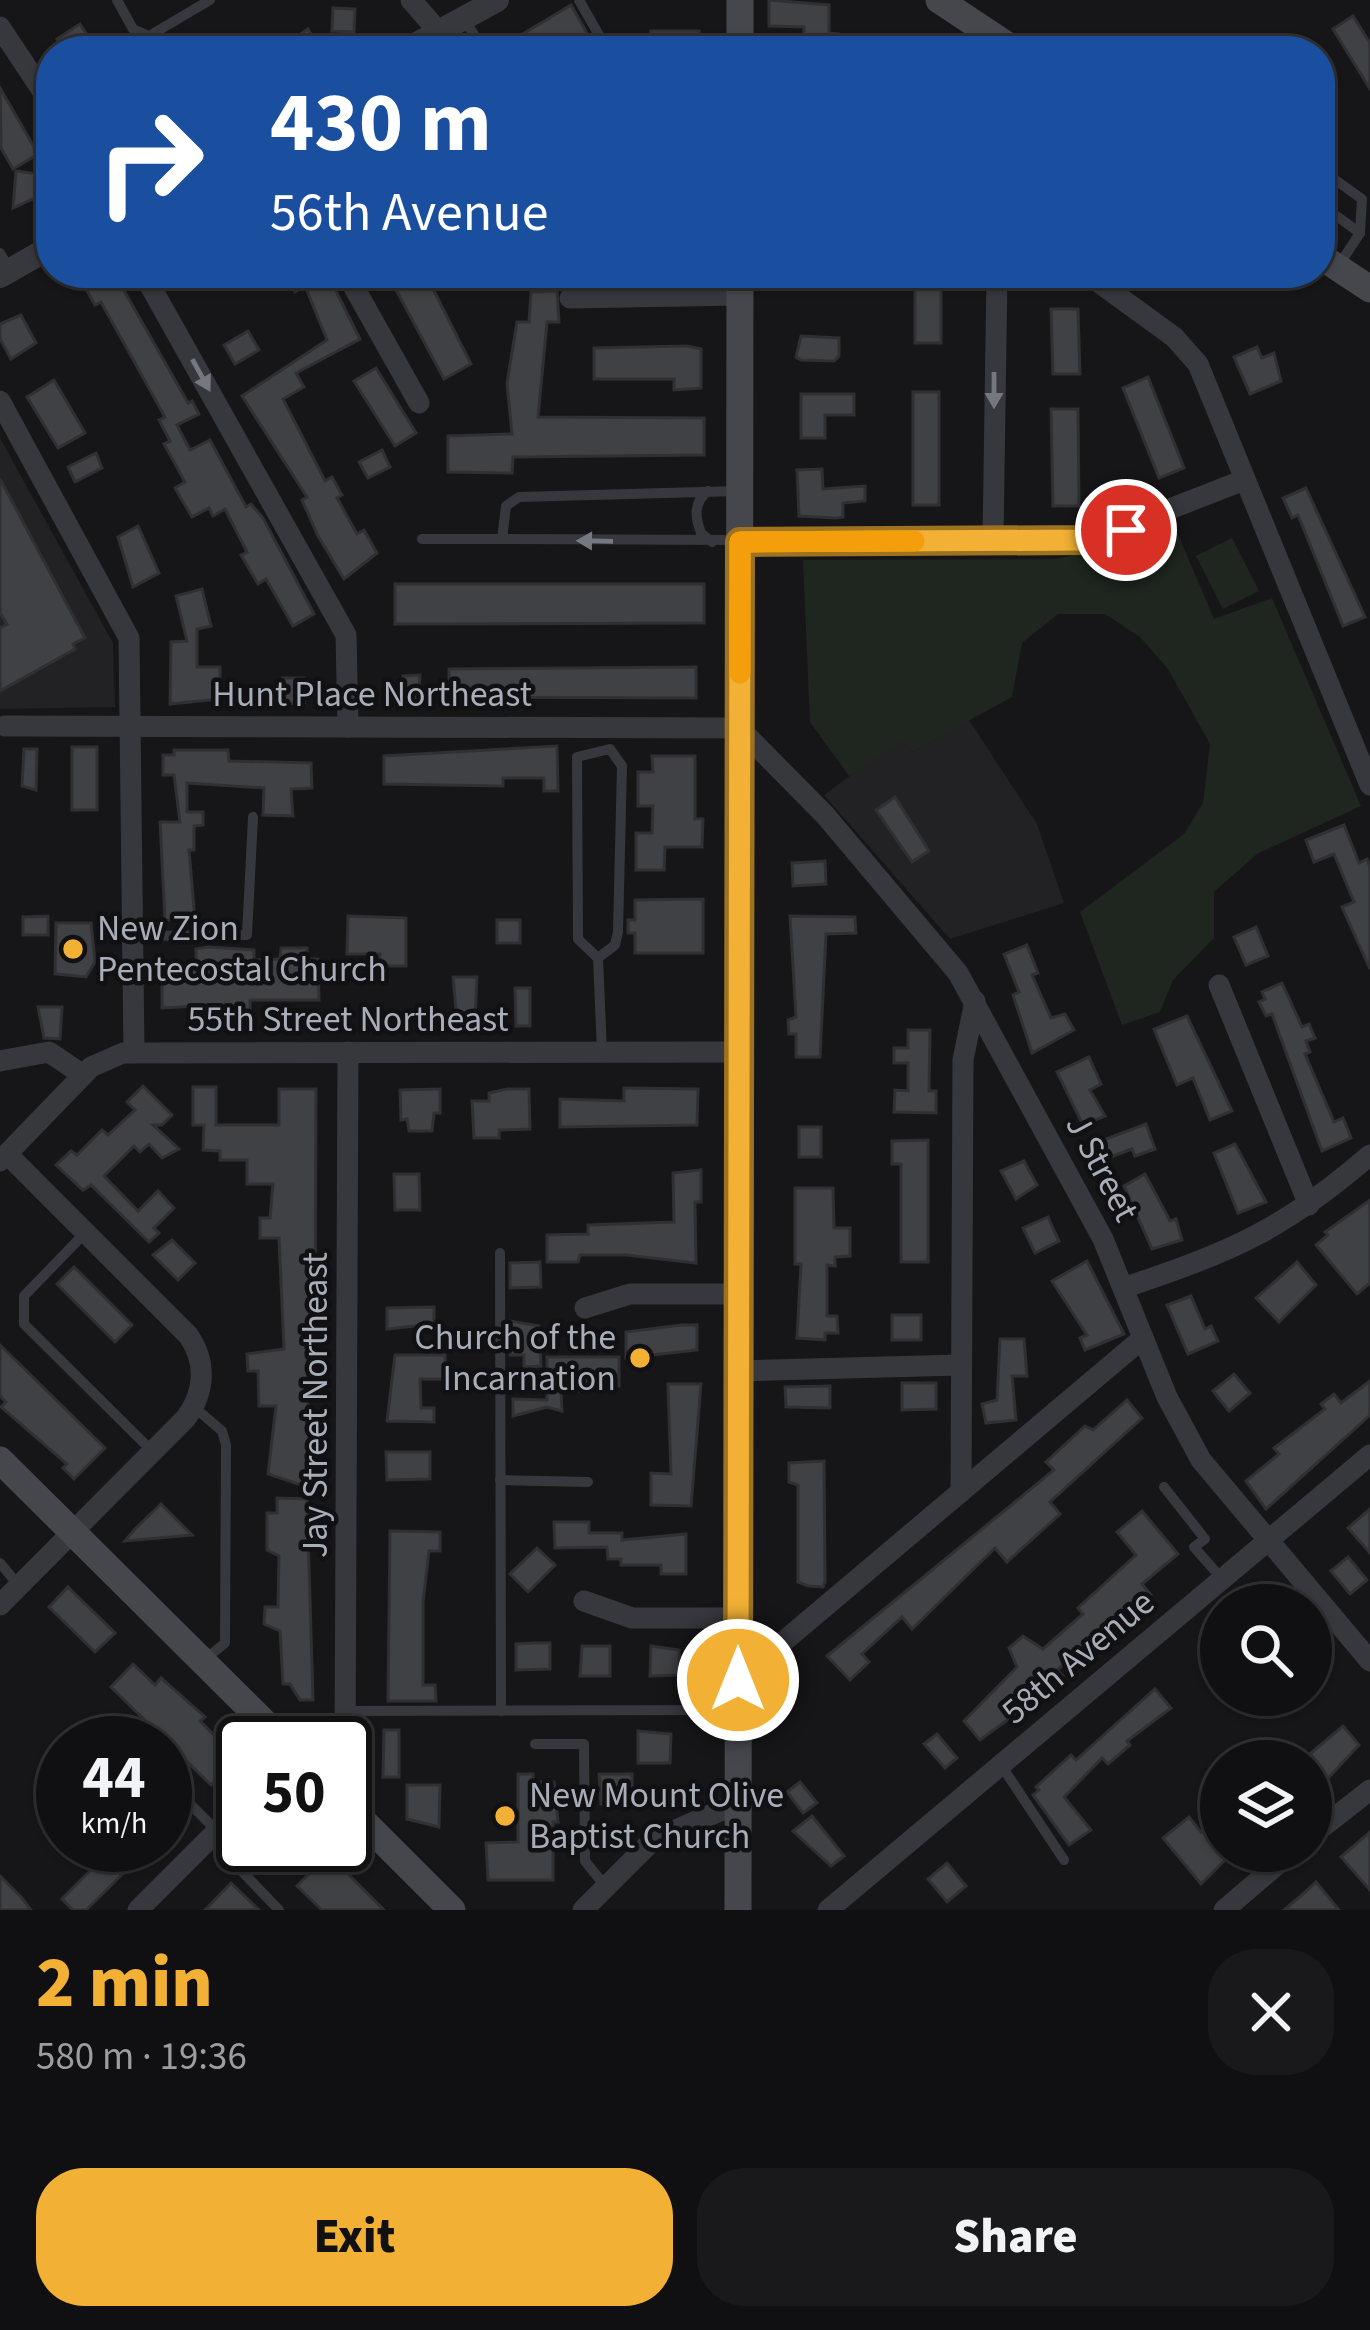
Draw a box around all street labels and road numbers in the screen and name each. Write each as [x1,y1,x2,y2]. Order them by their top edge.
street label: Hunt Place Northeast [212,669,532,720]
street label: 55th Street Northeast [187,994,509,1045]
street label: J Street [1053,1105,1151,1231]
street label: Jay Street Northeast [290,1252,341,1558]
street label: 58th Avenue [990,1578,1166,1736]

